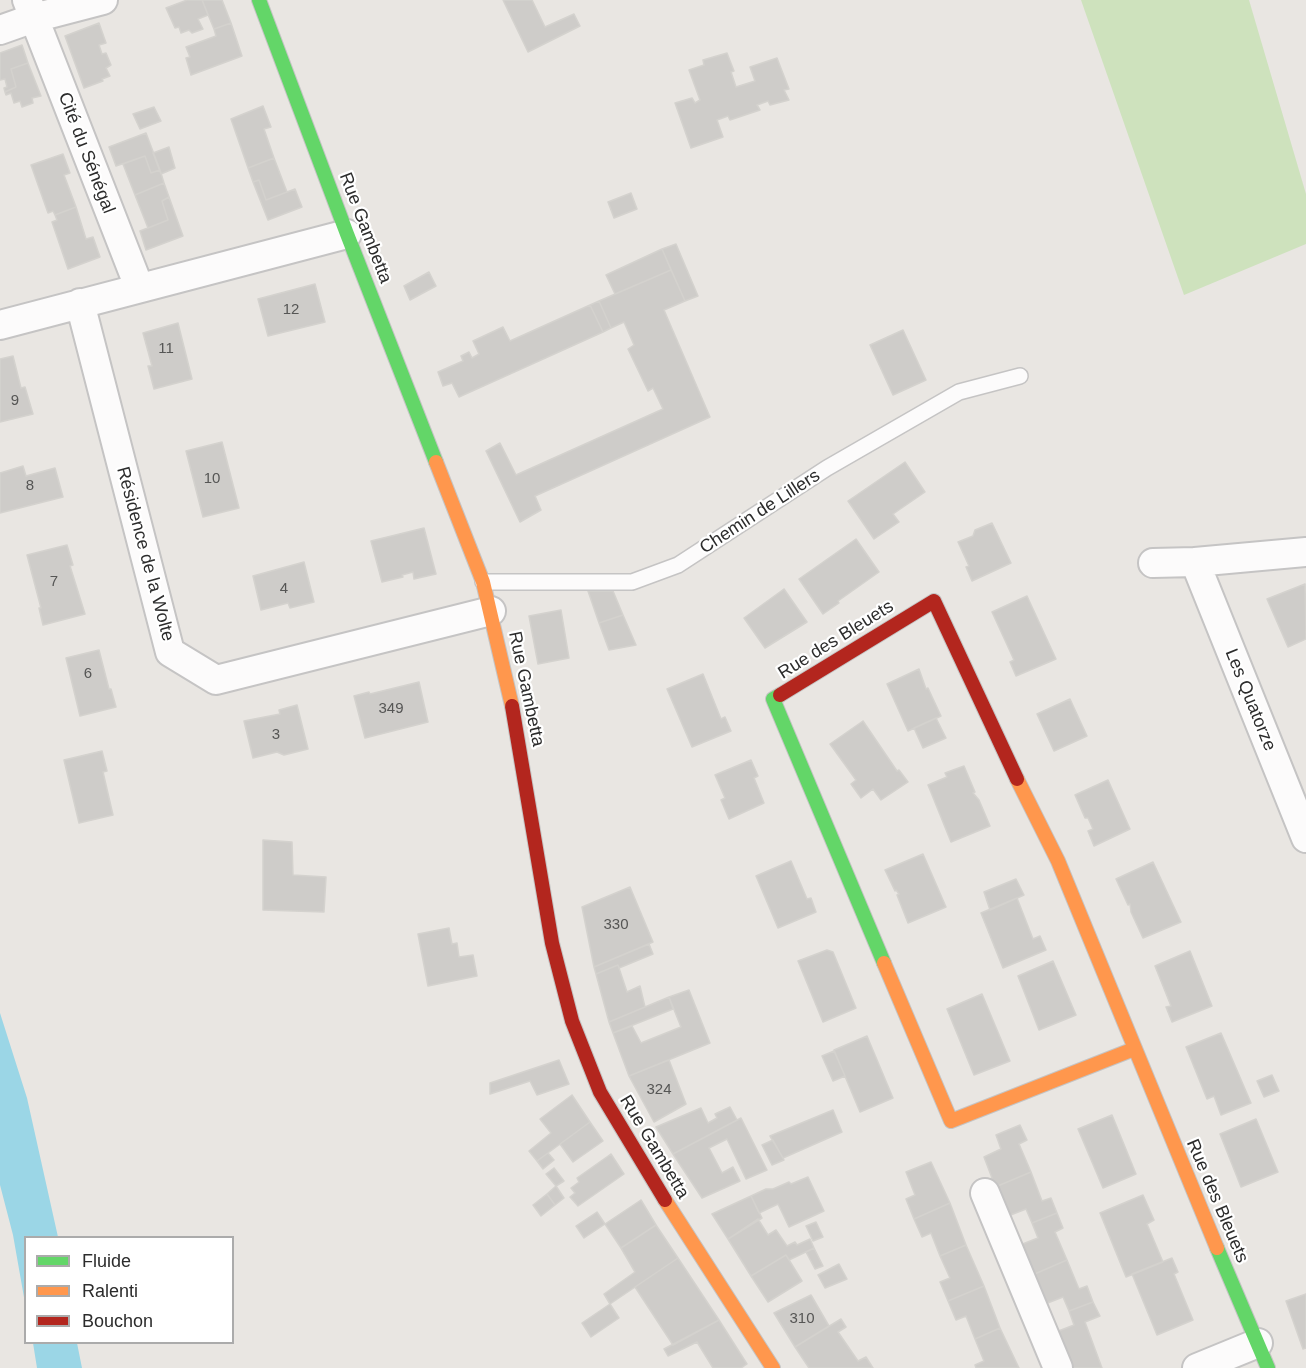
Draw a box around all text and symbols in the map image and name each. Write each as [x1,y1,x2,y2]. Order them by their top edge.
street label: Cité du Sénégal [53,89,119,217]
street label: Rue Gambetta [334,169,396,287]
house number: 12 [283,301,299,319]
house number: 11 [158,340,174,358]
house number: 9 [11,392,19,410]
street label: Résidence de la Wolte [111,464,179,644]
street label: Chemin de Lillers [696,465,824,559]
house number: 10 [204,470,220,488]
house number: 8 [26,477,34,495]
house number: 7 [50,573,58,591]
house number: 4 [280,580,288,598]
street label: Rue des Bleuets [774,596,898,684]
street label: Rue Gambetta [503,630,549,748]
street label: Les Quatorze [1220,646,1280,754]
house number: 6 [84,665,92,683]
house number: 349 [378,700,404,718]
house number: 3 [272,726,280,744]
house number: 330 [603,916,629,934]
house number: 324 [646,1081,672,1099]
street label: Rue Gambetta [615,1091,693,1203]
street label: Rue des Bleuets [1181,1136,1253,1266]
legend [24,1236,234,1344]
text: Fluide [82,1251,131,1271]
text: Ralenti [82,1281,138,1301]
house number: 310 [789,1310,815,1328]
text: Bouchon [82,1311,153,1331]

